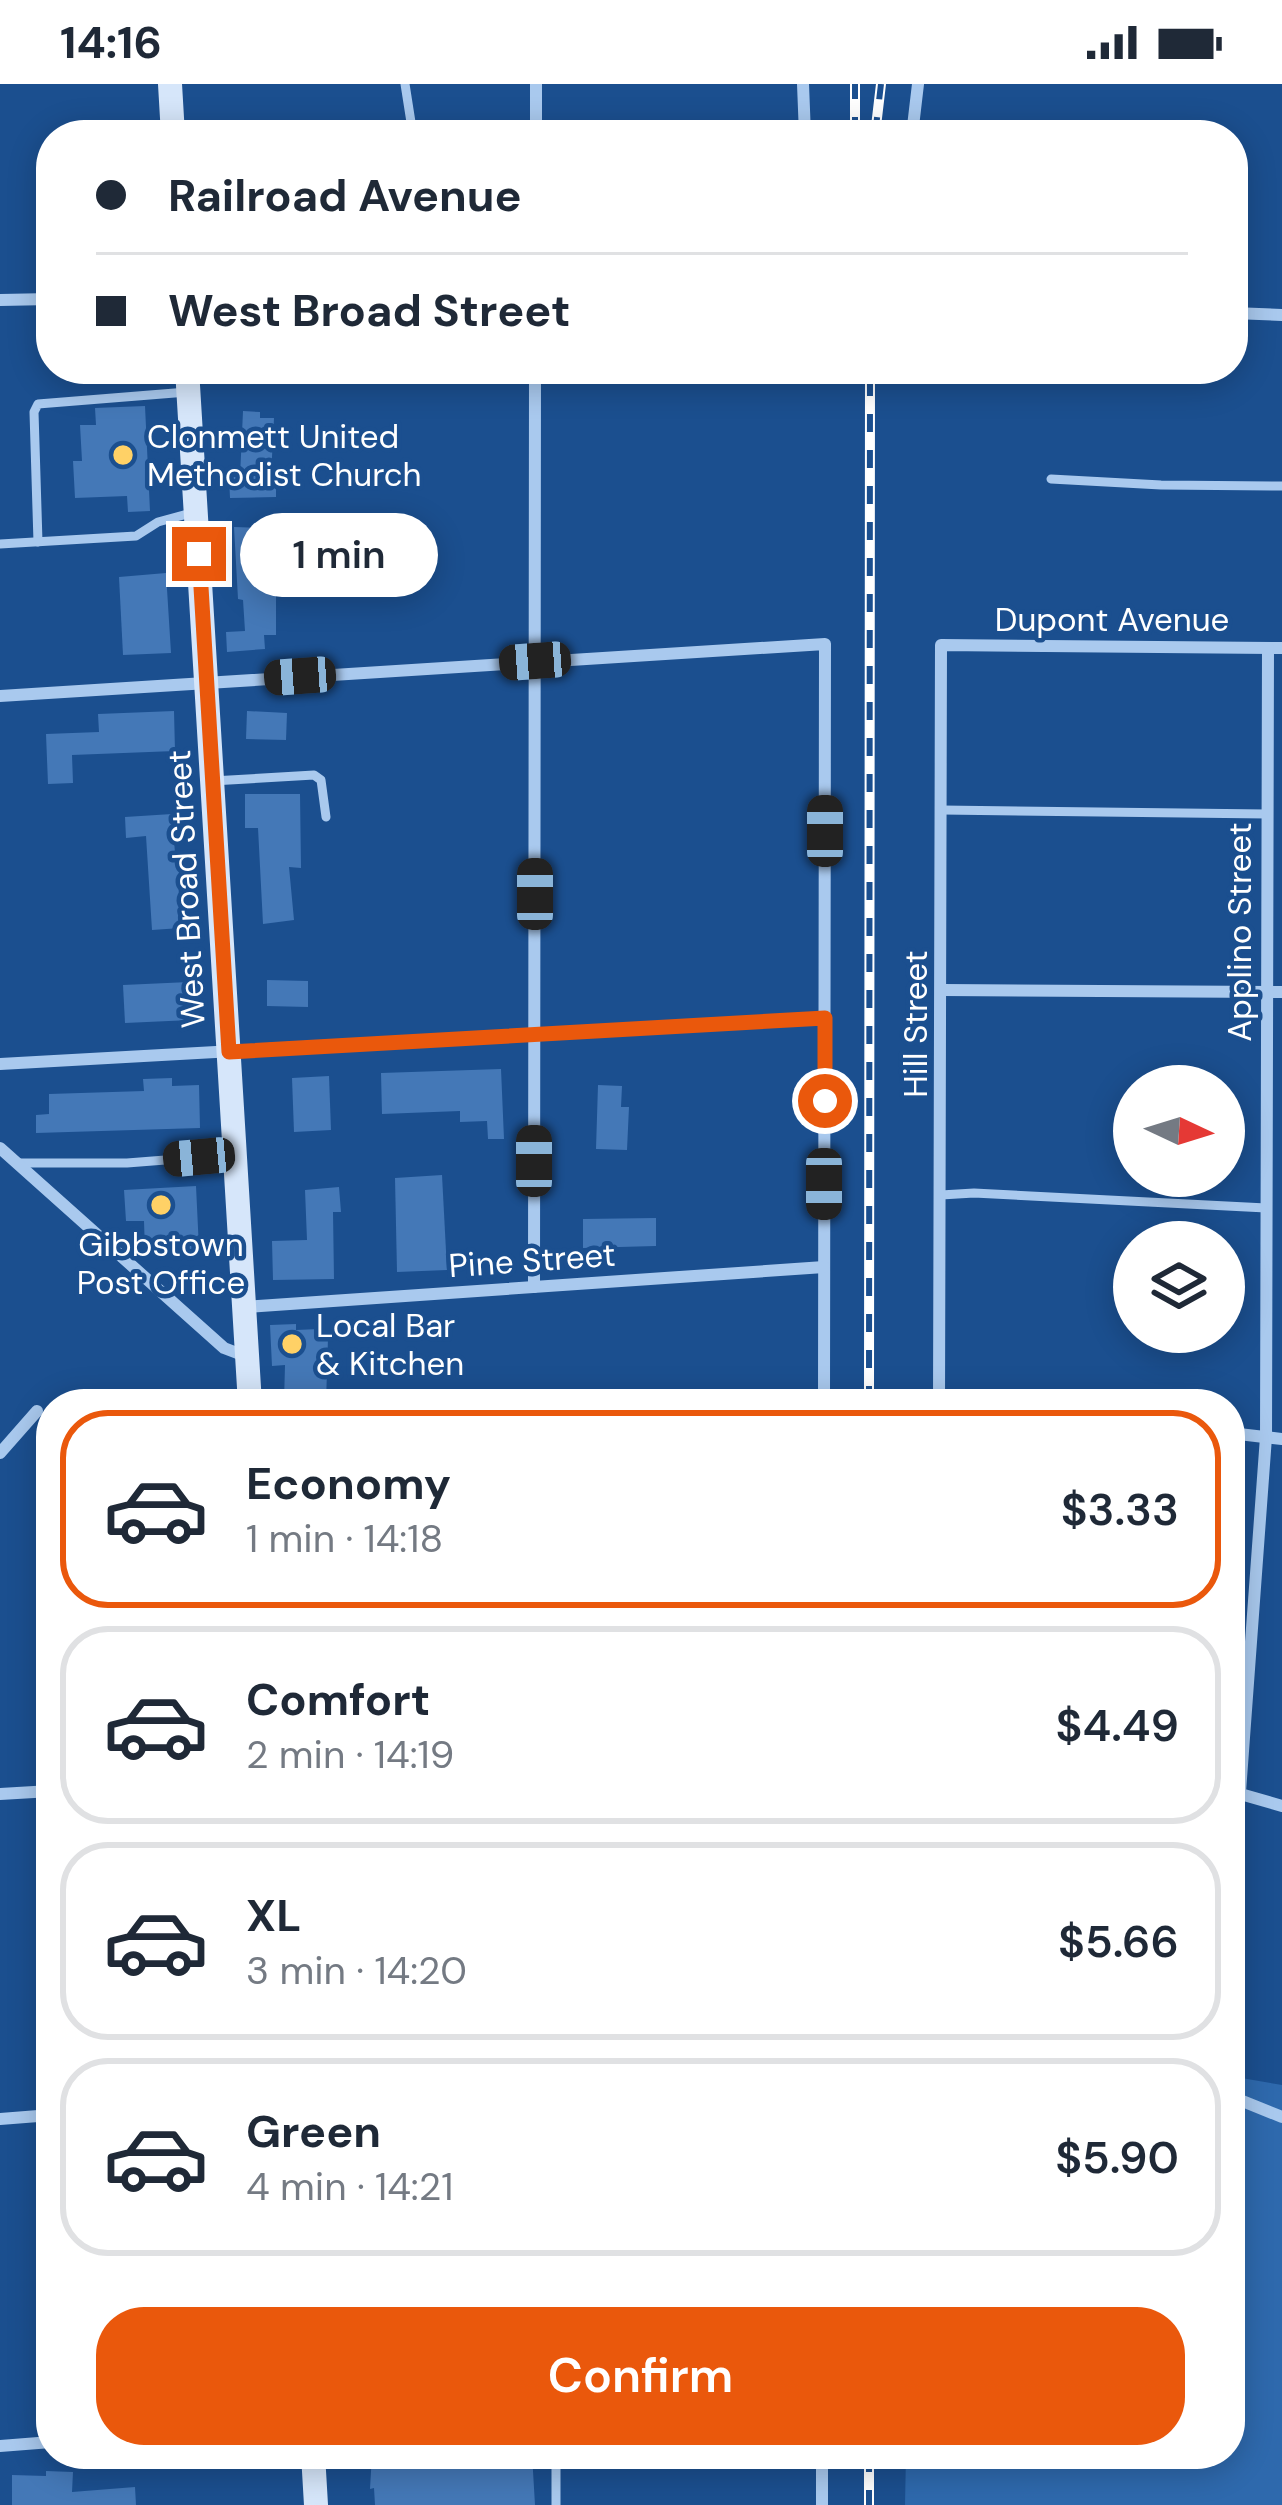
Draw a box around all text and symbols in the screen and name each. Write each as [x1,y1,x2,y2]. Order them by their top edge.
text: 14:16 [60,13,162,72]
text: Railroad Avenue [168,166,522,225]
text: West Broad Street [168,281,571,340]
place label: Clonmett United Methodist Church [147,415,422,496]
marker: Clonmett United Methodist Church [110,442,136,468]
callout: 1 min [241,512,439,596]
route end [172,527,226,581]
text: 1 min [292,529,386,580]
street label: Dupont Avenue [995,598,1229,641]
car [498,641,572,681]
car [263,656,337,696]
street label: West Broad Street [157,749,215,1029]
car [807,795,843,867]
street label: Applino Street [1218,822,1261,1042]
car [517,858,553,930]
street label: Hill Street [894,950,937,1098]
north arrow [1113,1065,1245,1197]
map controls [1113,1065,1245,1353]
route start [798,1074,852,1128]
car [516,1125,552,1197]
car [162,1136,236,1178]
car [806,1148,842,1220]
marker: Gibbstown Post Office [148,1192,174,1218]
button: layers [1113,1221,1245,1353]
place label: Gibbstown Post Office [77,1223,245,1304]
street label: Pine Street [447,1233,617,1287]
place label: Local Bar & Kitchen [316,1304,464,1385]
marker: Local Bar & Kitchen [279,1331,305,1357]
text: Economy [246,1454,451,1513]
icon: car [102,1455,210,1563]
text: $3.33 [1061,1480,1179,1539]
text: 1 min · 14:18 [246,1513,443,1564]
text: Comfort [246,1670,430,1729]
icon: car [102,1671,210,1779]
text: $4.49 [1056,1696,1179,1755]
text: 2 min · 14:19 [246,1729,454,1780]
text: XL [246,1886,301,1945]
icon: car [102,1887,210,1995]
text: $5.66 [1058,1912,1179,1971]
text: 3 min · 14:20 [246,1945,467,1996]
text: Green [246,2102,381,2161]
icon: car [102,2103,210,2211]
text: $5.90 [1055,2128,1179,2187]
text: 4 min · 14:21 [246,2161,453,2212]
button: Confirm [96,2307,1185,2445]

